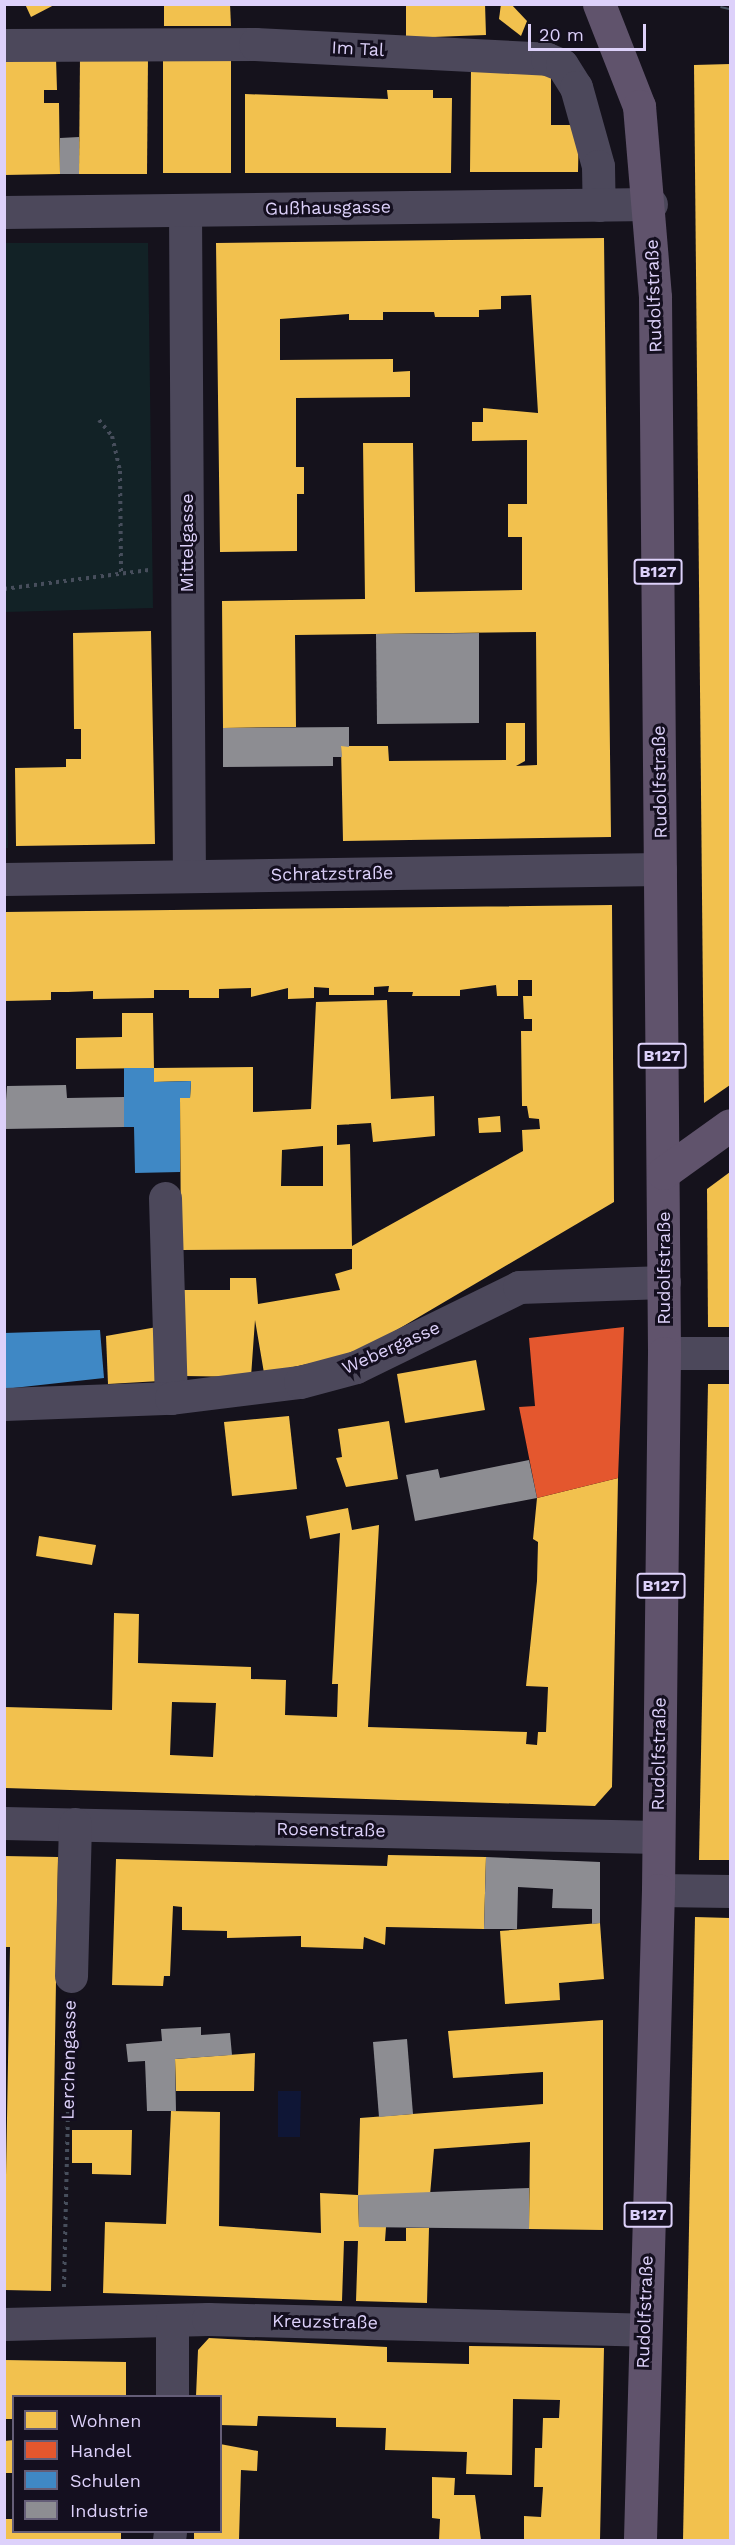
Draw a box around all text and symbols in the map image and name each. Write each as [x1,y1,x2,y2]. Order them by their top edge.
scale bar [531,12,650,50]
text: 20 m [539,24,584,45]
street label: Im Tal [331,37,385,61]
street label: Gußhausgasse [265,196,391,220]
street label: Rudolfstraße [641,239,667,353]
street label: Mittelgasse [176,493,198,593]
road number: B127 [632,559,684,585]
street label: Rudolfstraße [648,725,672,839]
street label: Schratzstraße [271,862,393,886]
road number: B127 [636,1043,688,1069]
street label: Rudolfstraße [653,1211,675,1325]
street label: Webergasse [339,1317,443,1379]
road number: B127 [636,1573,686,1599]
street label: Rudolfstraße [647,1697,671,1811]
street label: Rosenstraße [276,1818,386,1842]
street label: Lerchengasse [57,2000,81,2120]
road number: B127 [622,2202,674,2228]
street label: Rudolfstraße [632,2255,658,2369]
street label: Kreuzstraße [272,2310,378,2334]
legend [12,2395,222,2533]
text: Wohnen [70,2410,141,2431]
text: Handel [70,2440,132,2461]
text: Schulen [70,2470,141,2491]
text: Industrie [70,2500,148,2521]

